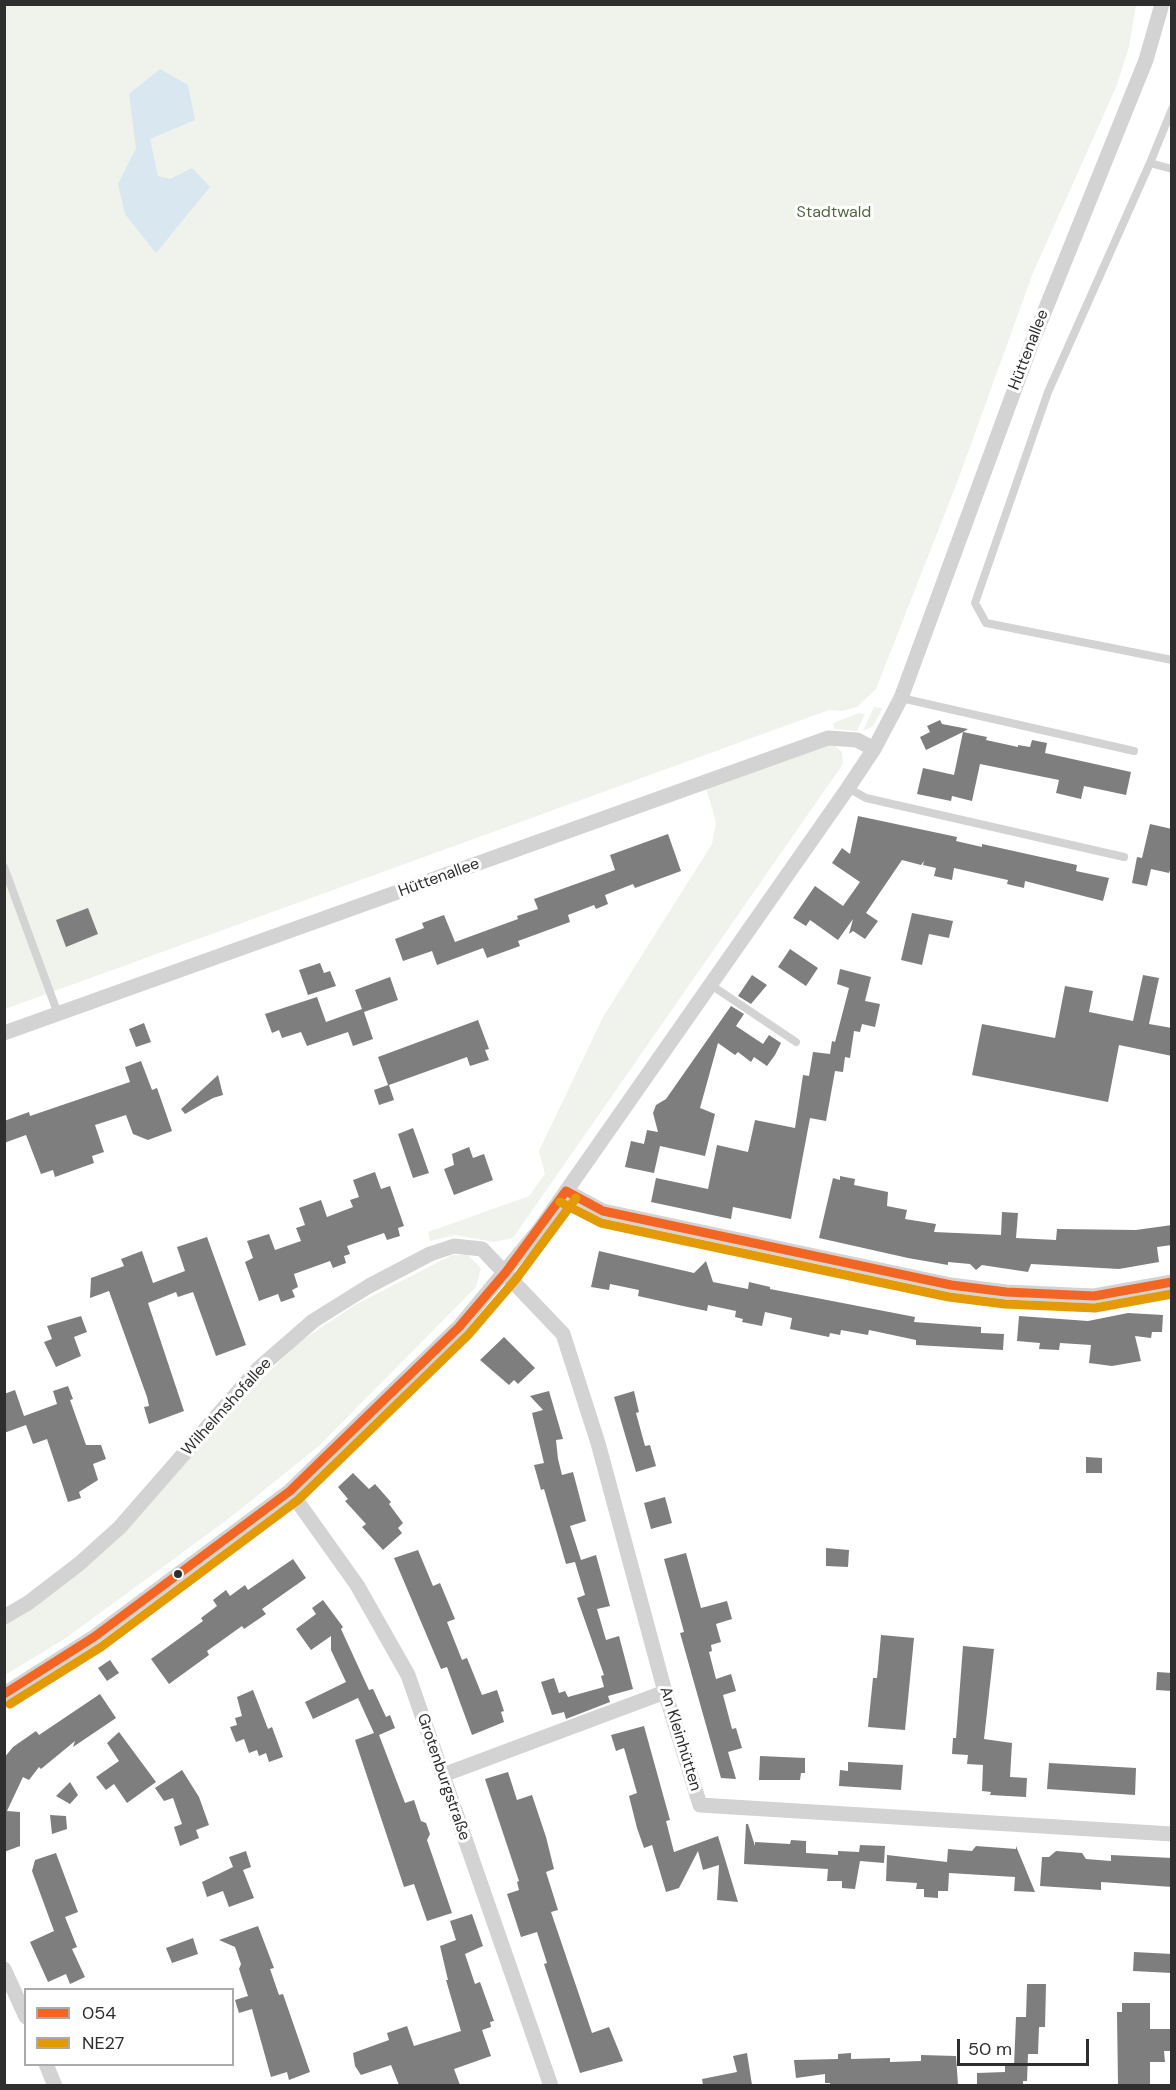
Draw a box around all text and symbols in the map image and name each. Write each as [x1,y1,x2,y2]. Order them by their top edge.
park label: Stadtwald [797,203,871,223]
street label: Hüttenallee [1005,307,1053,393]
street label: Hüttenallee [396,854,482,902]
street label: Wilhelmshofallee [178,1354,276,1460]
unlabelled marker [172,1568,184,1580]
street label: An Kleinhütten [655,1685,705,1793]
street label: Grotenburgstraße [412,1711,474,1843]
legend [24,1988,234,2066]
text: 054 [82,2001,116,2025]
scale bar [960,2027,1092,2065]
text: NE27 [82,2031,124,2055]
text: 50 m [968,2037,1012,2061]

